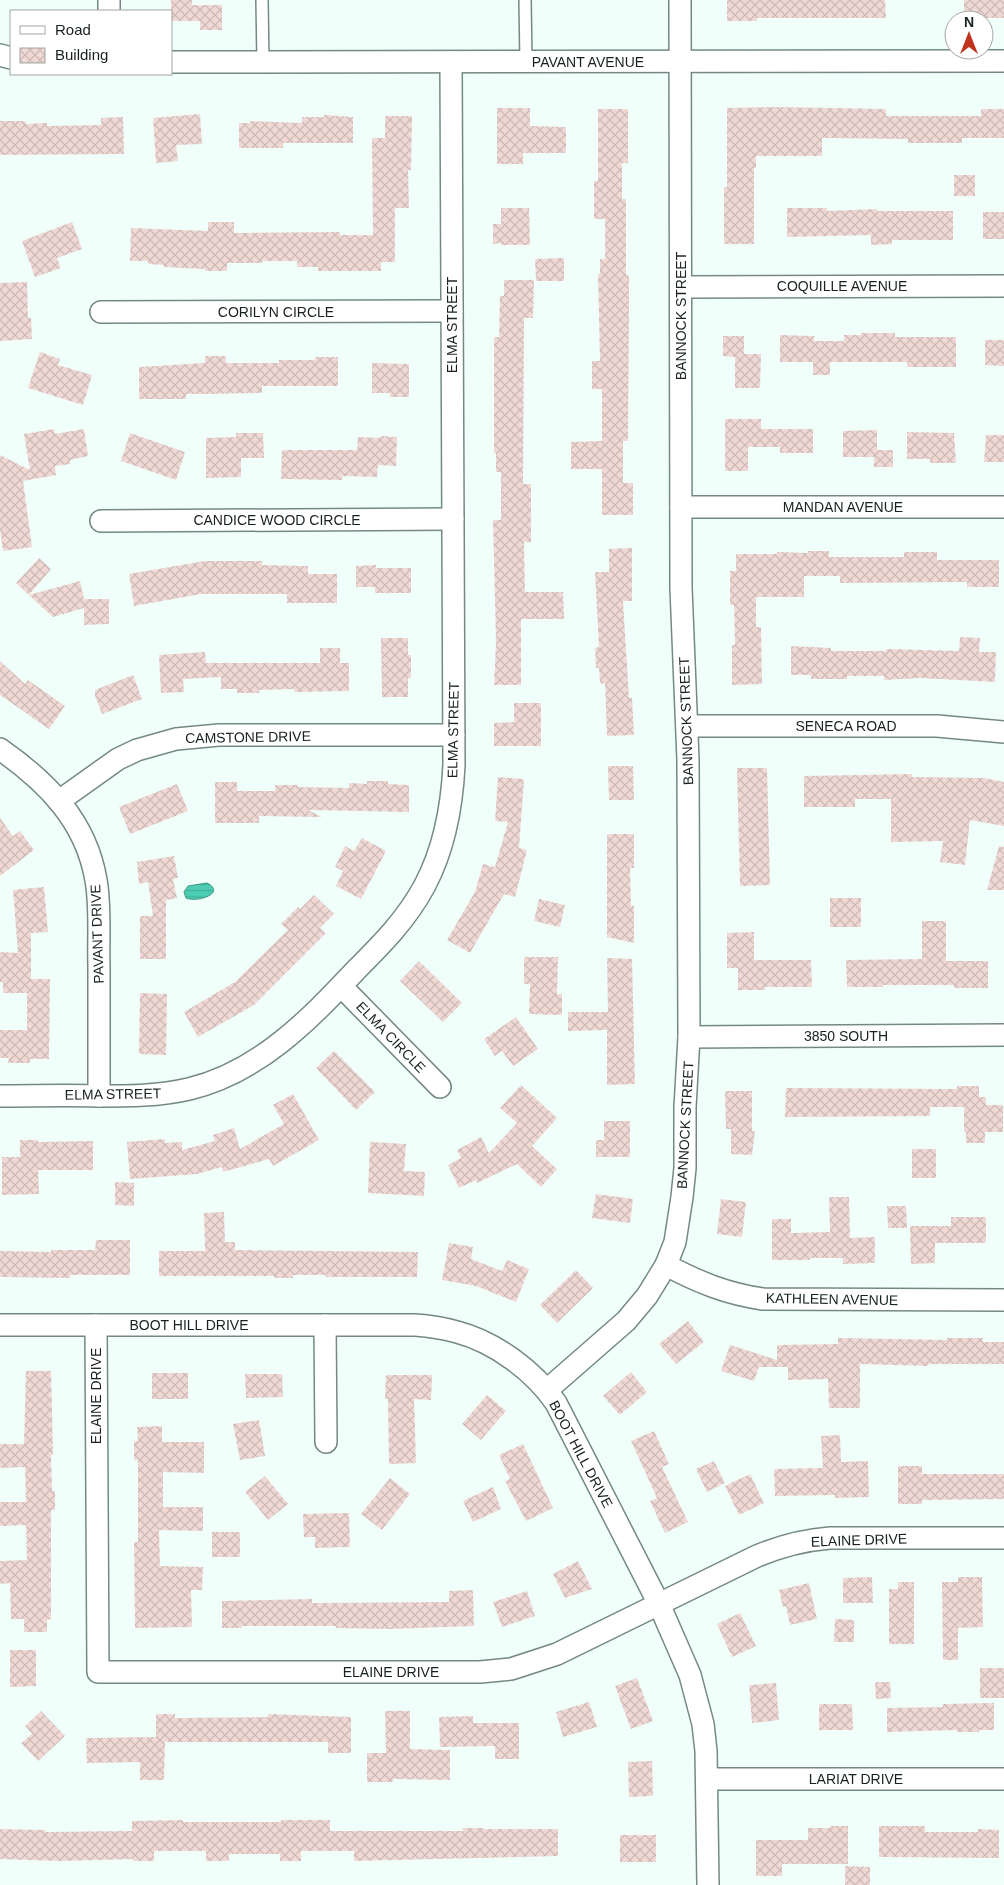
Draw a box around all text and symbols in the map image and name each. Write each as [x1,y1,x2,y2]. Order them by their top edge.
legend [10,10,172,75]
north arrow [944,10,994,60]
text: N [964,14,974,30]
text: Road [55,21,91,38]
text: Building [55,46,108,63]
street label: PAVANT AVENUE [532,54,644,70]
street label: BANNOCK STREET [673,251,689,380]
street label: ELMA STREET [444,276,460,373]
street label: COQUILLE AVENUE [777,278,907,294]
street label: CORILYN CIRCLE [218,304,334,320]
street label: MANDAN AVENUE [783,499,903,515]
street label: CANDICE WOOD CIRCLE [193,512,361,528]
street label: BANNOCK STREET [676,656,696,785]
street label: ELMA STREET [444,681,462,778]
street label: SENECA ROAD [795,718,897,734]
street label: CAMSTONE DRIVE [185,728,311,746]
street label: PAVANT DRIVE [87,884,107,984]
street label: ELMA CIRCLE [353,998,429,1076]
street label: 3850 SOUTH [804,1028,888,1044]
street label: BANNOCK STREET [674,1060,696,1190]
street label: ELMA STREET [65,1085,162,1103]
street label: KATHLEEN AVENUE [766,1290,898,1308]
street label: BOOT HILL DRIVE [129,1317,249,1333]
street label: ELAINE DRIVE [88,1348,104,1444]
street label: BOOT HILL DRIVE [546,1398,616,1510]
street label: ELAINE DRIVE [811,1530,907,1550]
street label: ELAINE DRIVE [343,1664,439,1680]
street label: LARIAT DRIVE [809,1771,903,1787]

